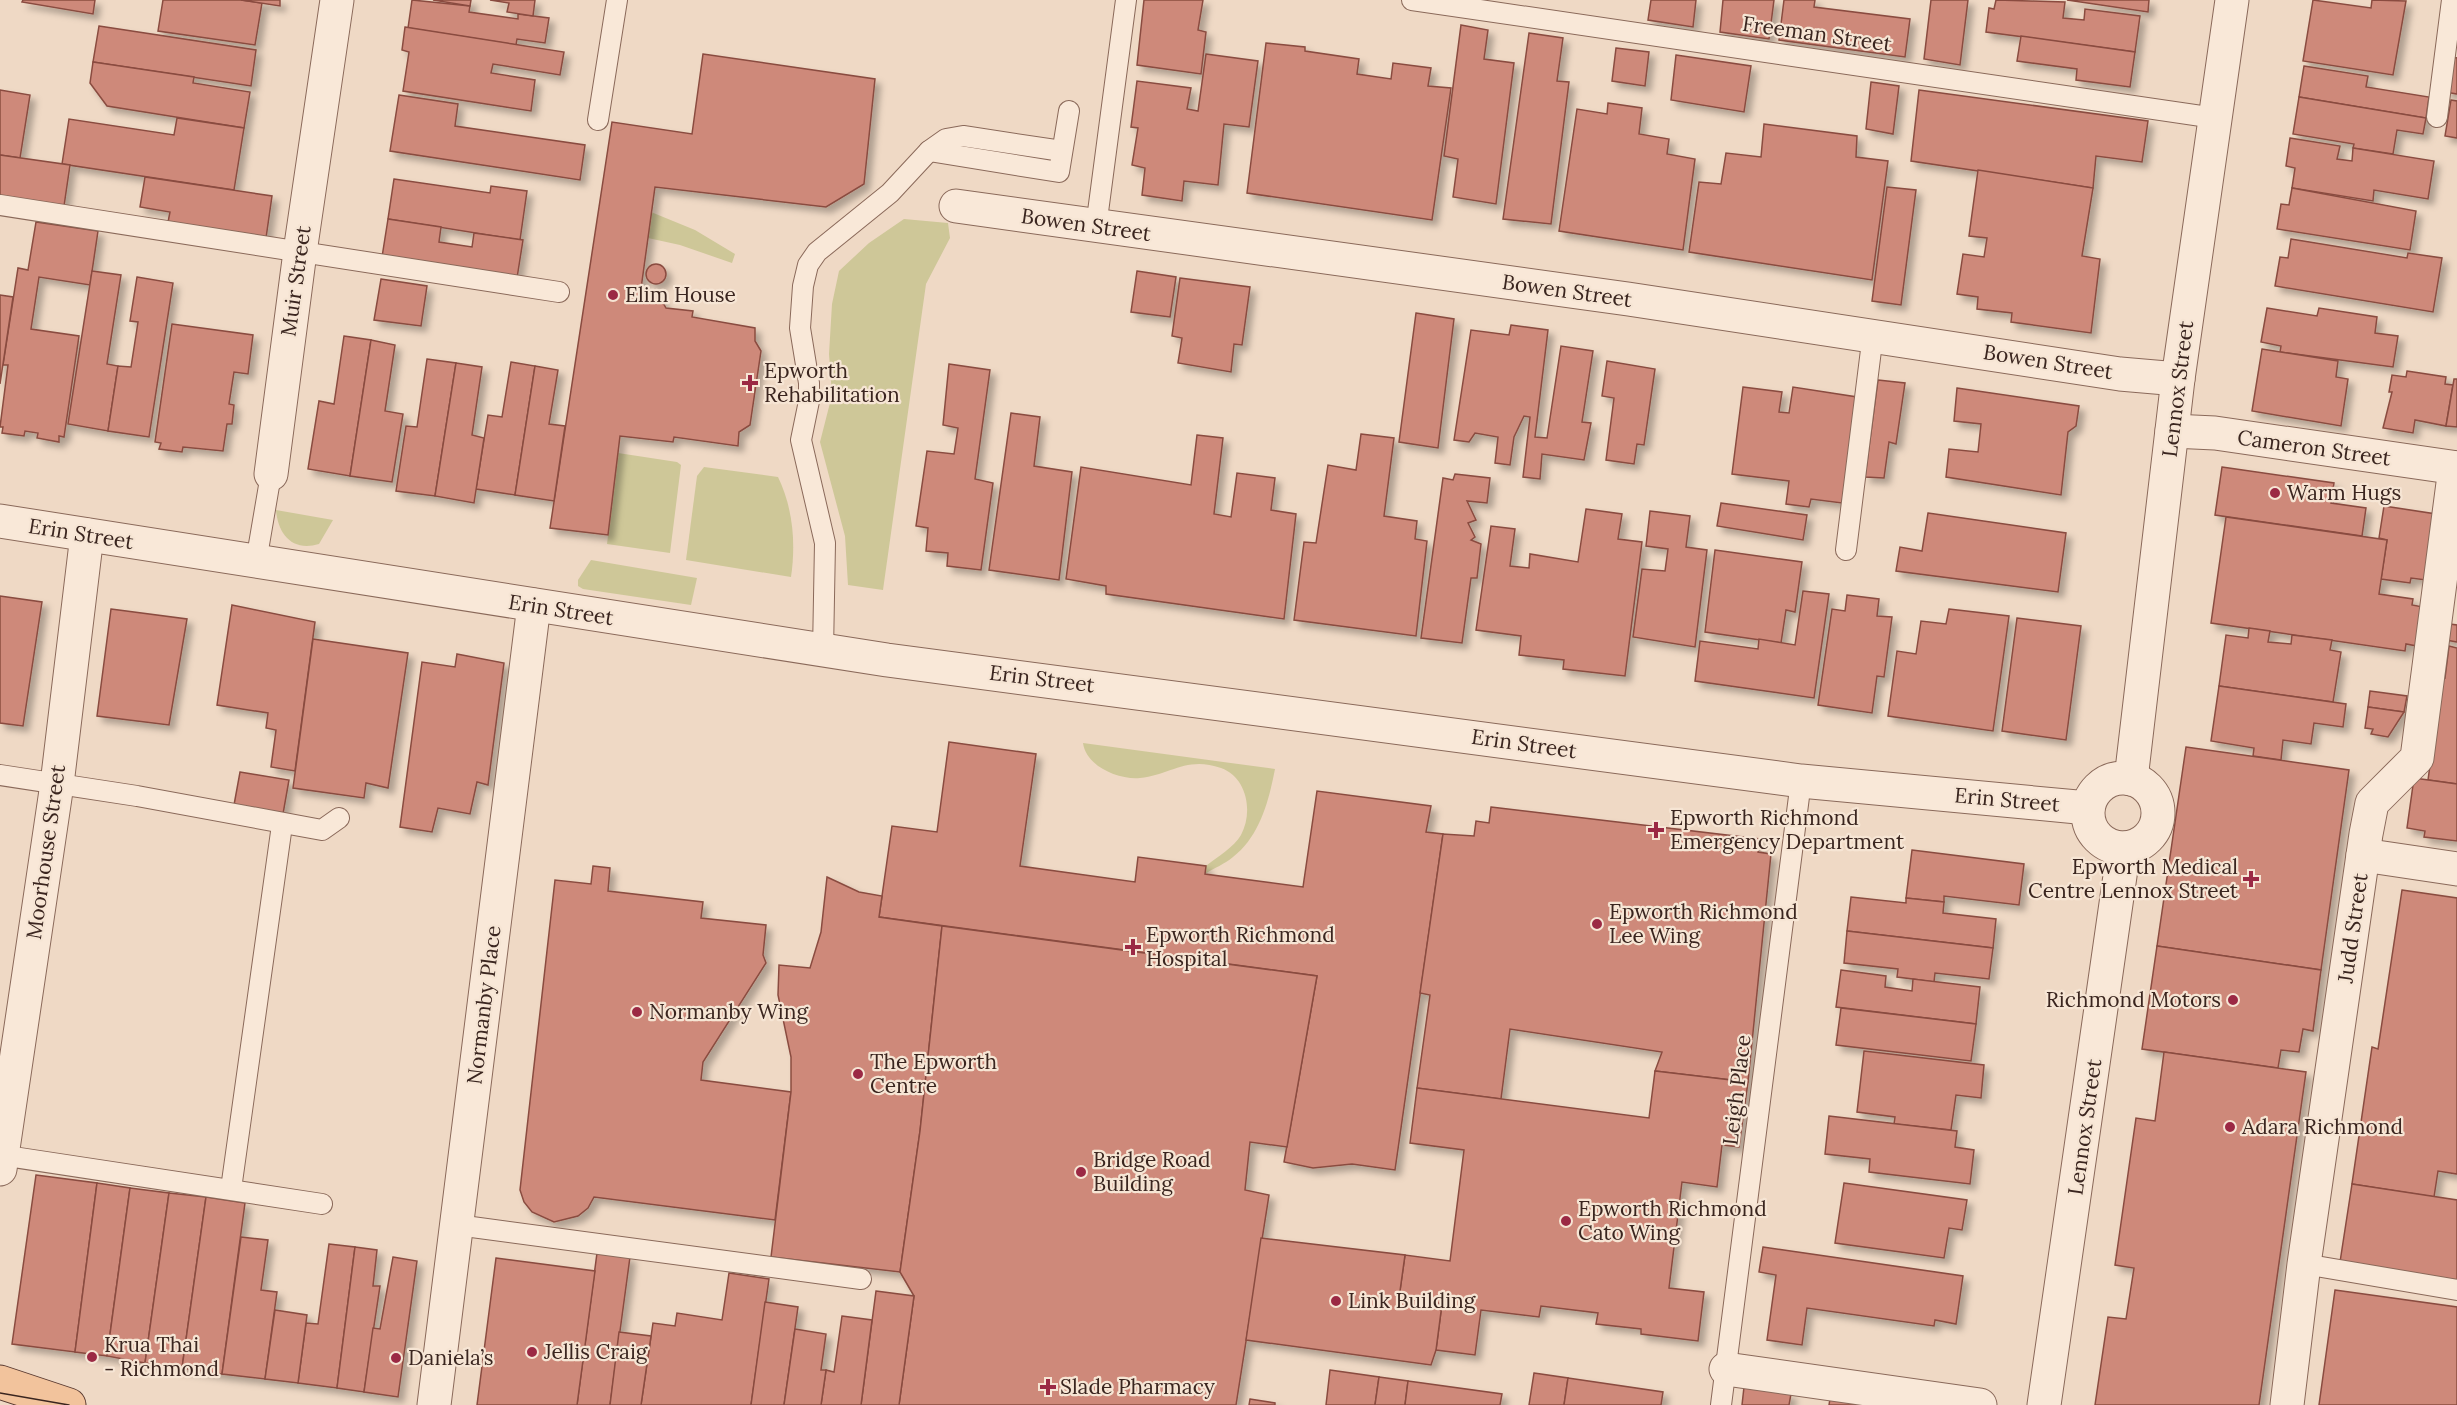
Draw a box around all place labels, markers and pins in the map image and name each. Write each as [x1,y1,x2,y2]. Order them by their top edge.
place label: Elim House [625,281,736,308]
marker: Elim House [606,288,620,302]
place label: Epworth Rehabilitation [764,357,900,408]
marker: Epworth Rehabilitation [741,374,759,392]
place label: Warm Hugs [2287,479,2401,506]
marker: Warm Hugs [2268,486,2282,500]
place label: Epworth Richmond Emergency Department [1670,804,1905,855]
marker: Epworth Richmond Emergency Department [1647,821,1665,839]
place label: Epworth Medical Centre Lennox Street [2028,853,2239,904]
marker: Epworth Medical Centre Lennox Street [2242,870,2260,888]
place label: Epworth Richmond Lee Wing [1609,898,1798,949]
marker: Epworth Richmond Lee Wing [1590,917,1604,931]
place label: Epworth Richmond Hospital [1146,921,1335,972]
marker: Epworth Richmond Hospital [1124,938,1142,956]
place label: Richmond Motors [2046,986,2221,1013]
marker: Richmond Motors [2226,993,2240,1007]
place label: Normanby Wing [649,998,808,1025]
marker: Normanby Wing [630,1005,644,1019]
place label: The Epworth Centre [870,1048,997,1099]
marker: The Epworth Centre [851,1067,865,1081]
place label: Adara Richmond [2241,1113,2403,1140]
marker: Adara Richmond [2223,1120,2237,1134]
place label: Bridge Road Building [1093,1146,1211,1197]
marker: Bridge Road Building [1074,1165,1088,1179]
place label: Epworth Richmond Cato Wing [1578,1195,1767,1246]
marker: Epworth Richmond Cato Wing [1559,1214,1573,1228]
place label: Link Building [1348,1287,1476,1314]
marker: Link Building [1329,1294,1343,1308]
place label: Krua Thai - Richmond [104,1331,219,1382]
place label: Jellis Craig [543,1338,648,1365]
place label: Daniela’s [408,1344,494,1371]
marker: Jellis Craig [525,1345,539,1359]
marker: Krua Thai - Richmond [85,1350,99,1364]
marker: Daniela’s [389,1351,403,1365]
place label: Slade Pharmacy [1060,1373,1215,1400]
marker: Slade Pharmacy [1041,1380,1055,1394]

